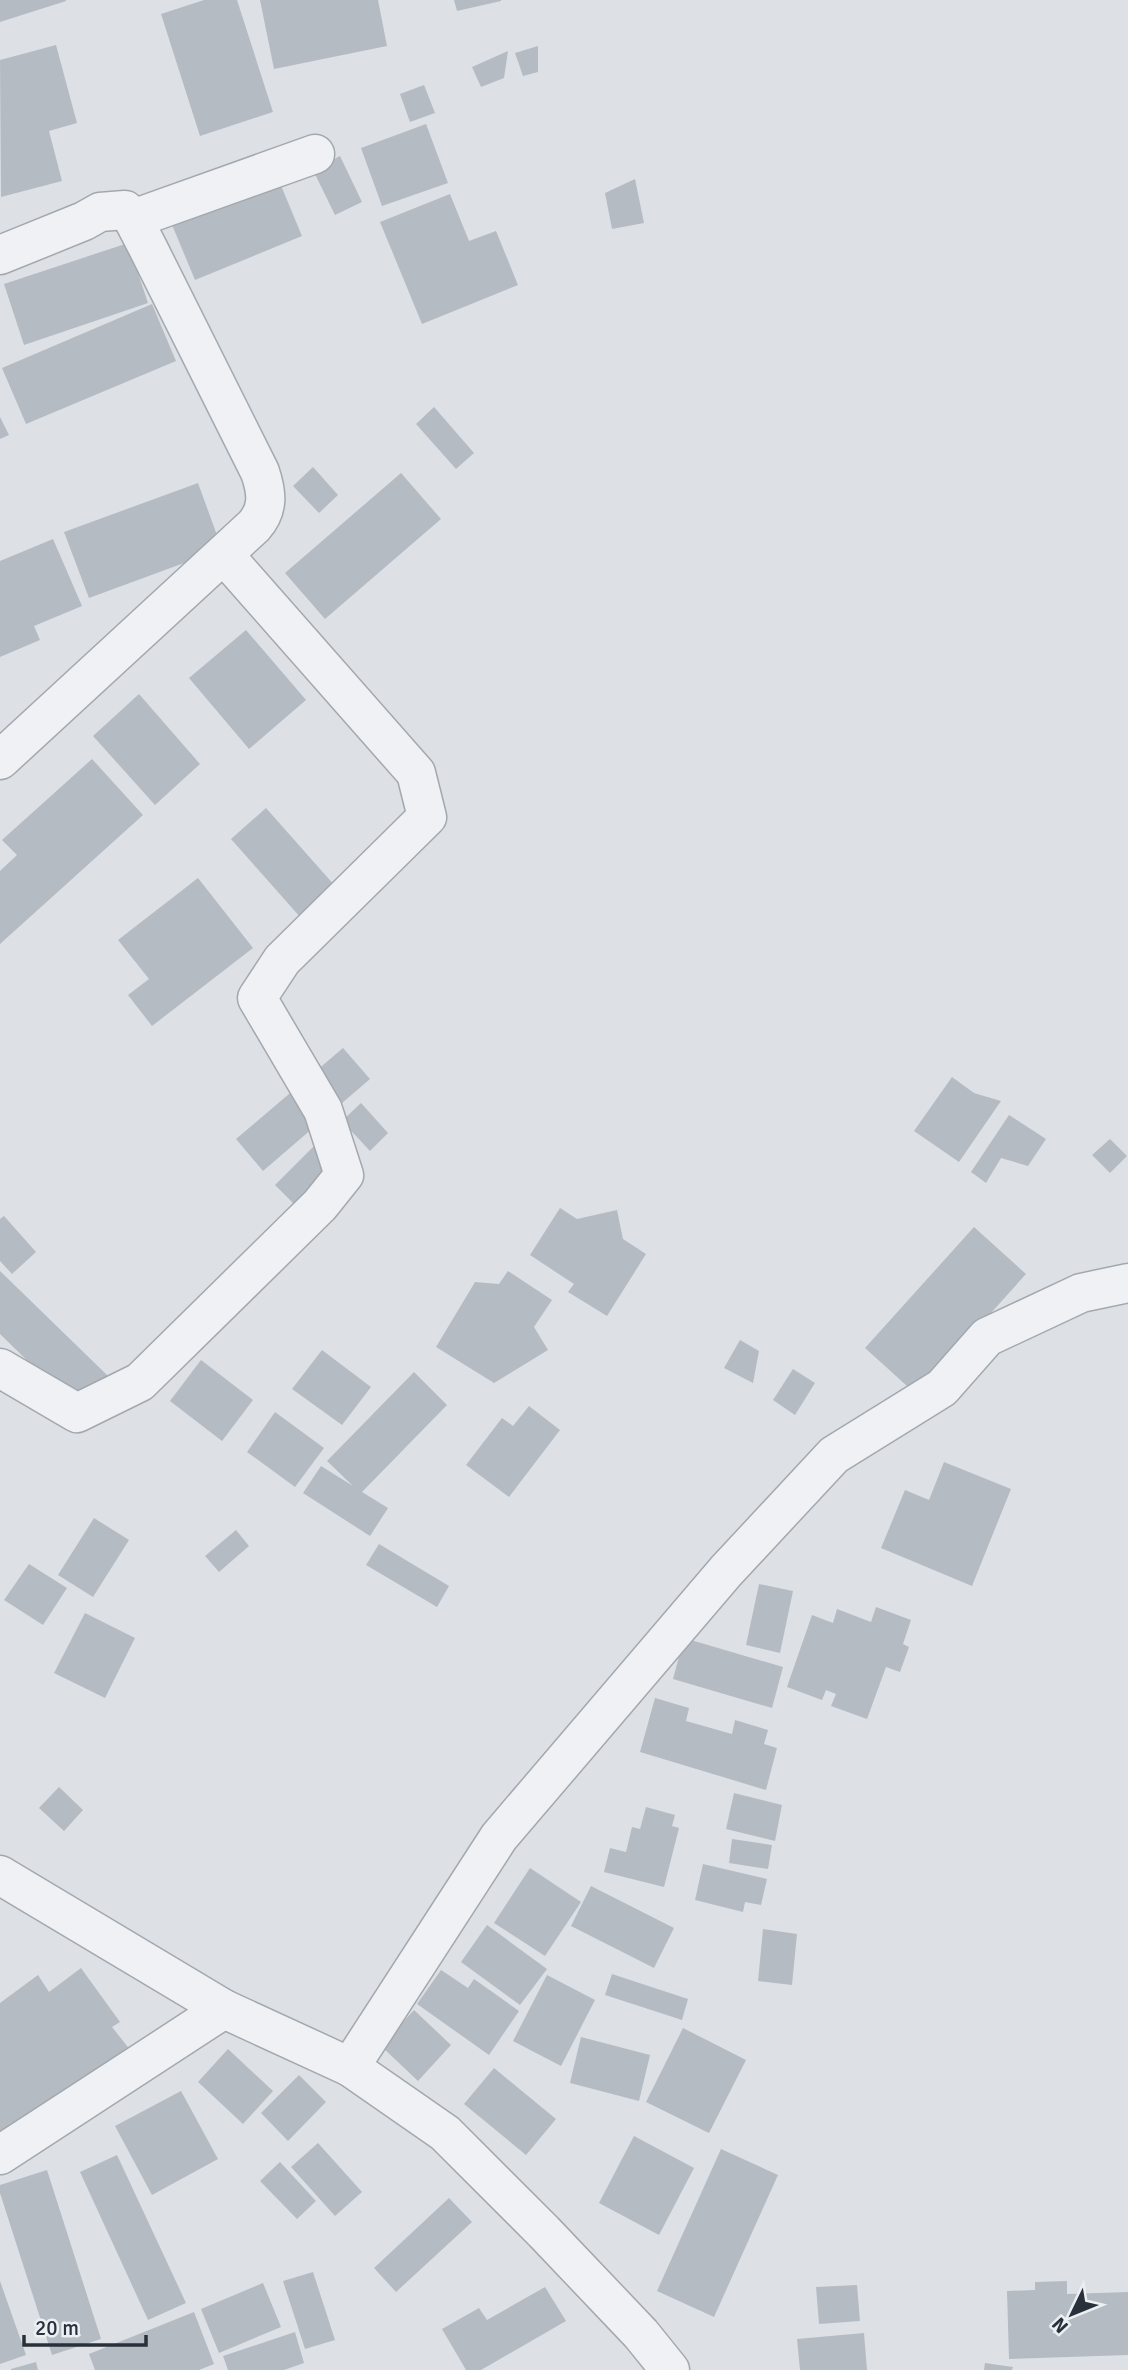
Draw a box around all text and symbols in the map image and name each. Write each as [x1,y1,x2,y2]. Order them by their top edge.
north arrow [1037,2279,1107,2349]
scale bar [24,2304,147,2348]
text: N [1047,2312,1074,2338]
text: 20 m [35,2315,79,2341]

